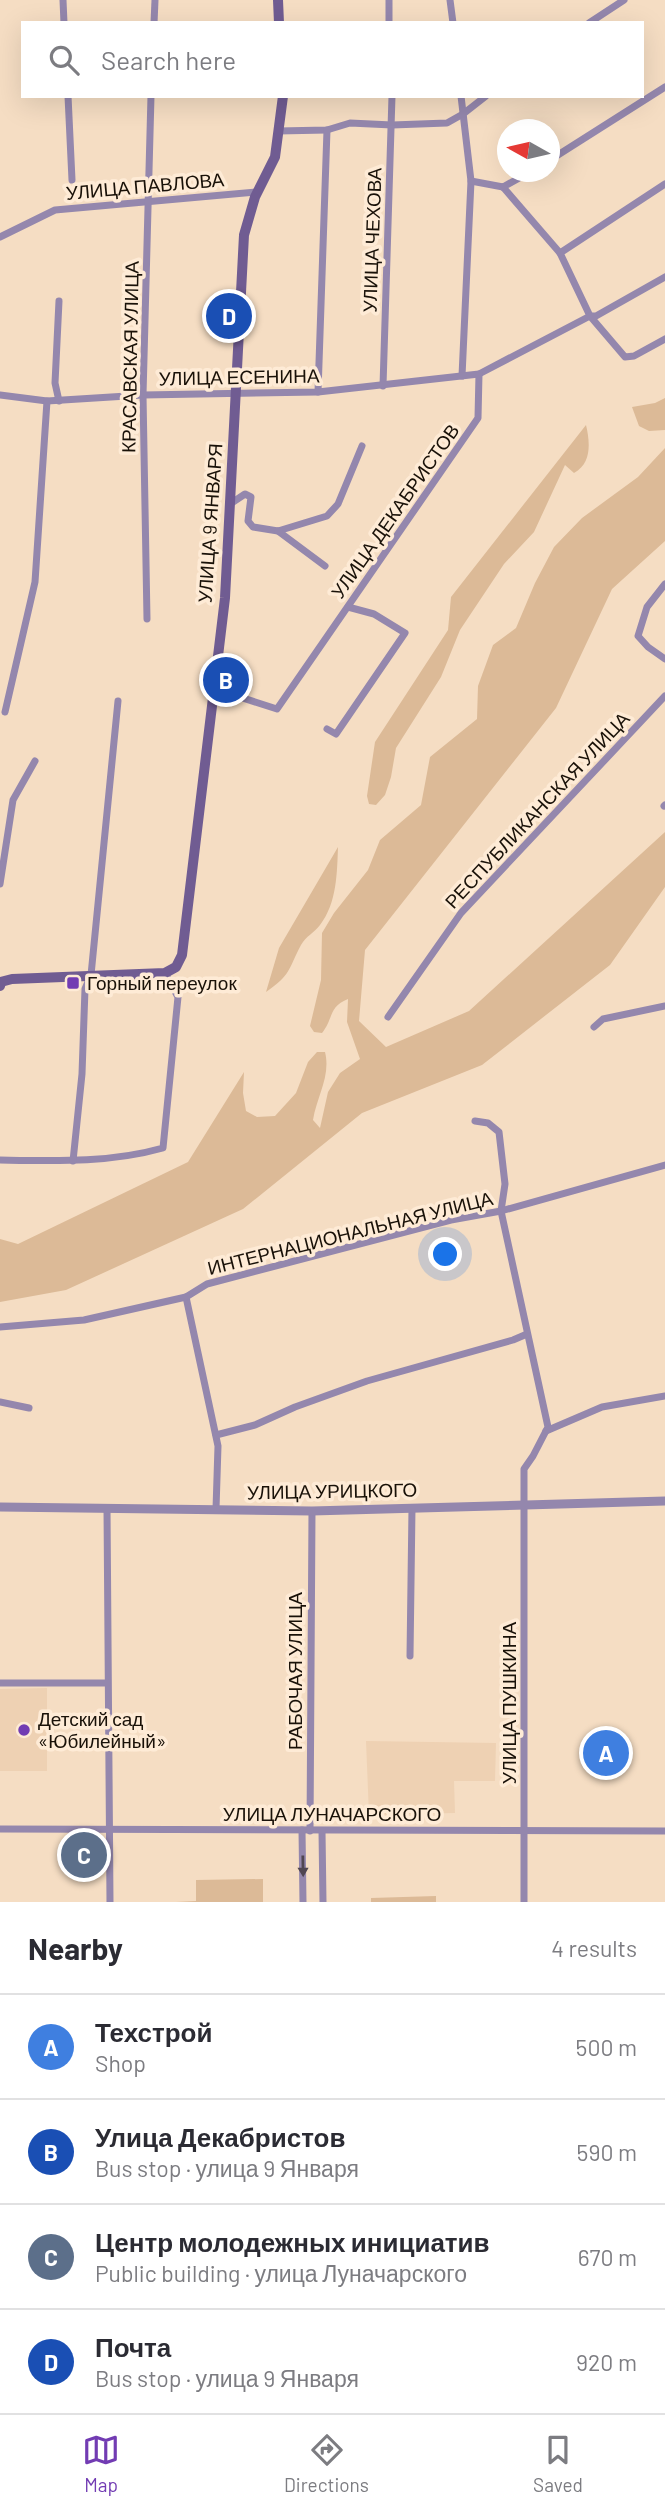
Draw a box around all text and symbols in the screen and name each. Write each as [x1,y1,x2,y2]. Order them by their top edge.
search box [21,21,644,98]
icon: search [45,41,83,79]
text: Search here [101,44,236,75]
north arrow [497,119,560,182]
street label: УЛИЦА ПАВЛОВА [65,167,225,204]
street label: УЛИЦА ЧЕХОВА [357,167,386,313]
street label: КРАСАВСКАЯ УЛИЦА [116,260,143,453]
pin: D [206,290,252,342]
street label: УЛИЦА ЕСЕНИНА [158,364,320,389]
street label: УЛИЦА ДЕКАБРИСТОВ [326,419,464,602]
street label: УЛИЦА 9 ЯНВАРЯ [192,442,227,604]
pin: B [203,654,249,706]
street label: РЕСПУБЛИКАНСКАЯ УЛИЦА [440,706,634,913]
place label: Горный переулок [87,971,237,994]
marker: Горный переулок [65,975,81,991]
street label: ИНТЕРНАЦИОНАЛЬНАЯ УЛИЦА [205,1186,495,1279]
your location [428,1237,462,1271]
street label: УЛИЦА УРИЦКОГО [247,1478,417,1503]
street label: РАБОЧАЯ УЛИЦА [283,1592,306,1750]
street label: УЛИЦА ПУШКИНА [497,1622,520,1784]
place label: Детский сад «Юбилейный» [38,1707,166,1752]
marker: Детский сад «Юбилейный» [16,1722,32,1738]
pin: A [583,1727,629,1779]
street label: УЛИЦА ЛУНАЧАРСКОГО [223,1802,441,1825]
pin: C [61,1829,107,1881]
one-way arrow [297,1855,309,1877]
text: Nearby [28,1930,123,1966]
text: 4 results [551,1934,637,1962]
text: Техстрой [95,2016,212,2047]
text: A [43,2033,59,2061]
text: 500 m [576,2033,637,2061]
text: Shop [95,2049,146,2077]
text: Улица Декабристов [95,2121,345,2152]
text: B [44,2138,58,2166]
text: 590 m [577,2138,637,2166]
text: Bus stop · улица 9 Января [95,2154,359,2182]
text: Центр молодежных инициатив [95,2226,490,2257]
text: C [44,2243,58,2271]
text: 670 m [578,2243,637,2271]
text: Public building · улица Луначарского [95,2259,467,2287]
text: Почта [95,2331,171,2362]
text: D [44,2348,58,2376]
text: 920 m [576,2348,637,2376]
text: Bus stop · улица 9 Января [95,2364,359,2392]
tab: Map [82,2431,120,2496]
tab: Directions [284,2431,369,2496]
tab: Saved [533,2431,583,2496]

